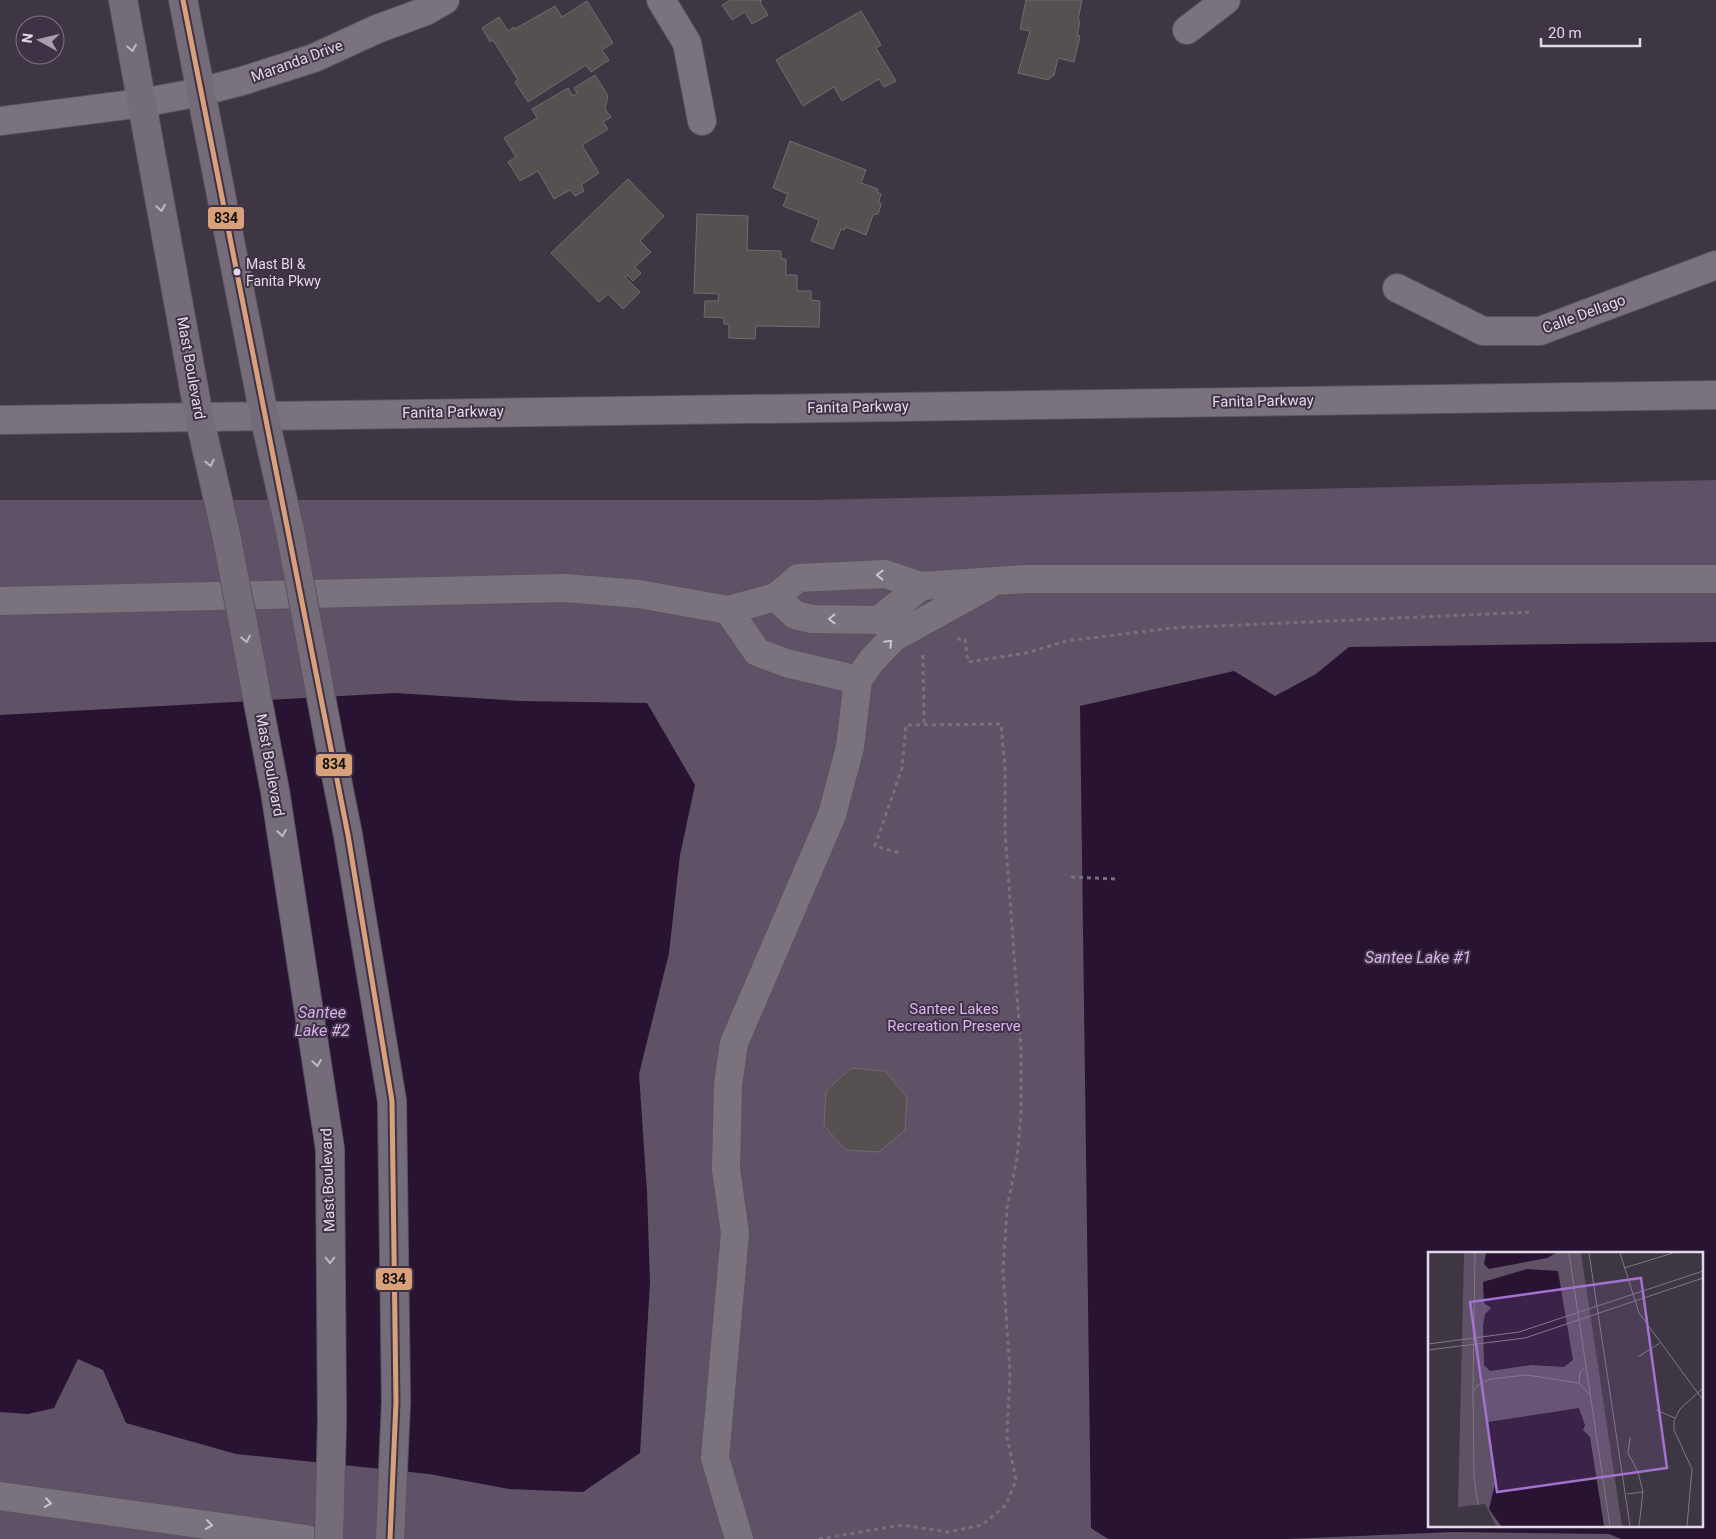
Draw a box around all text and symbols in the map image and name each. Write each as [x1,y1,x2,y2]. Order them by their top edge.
north arrow [15,15,65,65]
scale bar [1541,15,1640,47]
text: 20 m [1548,24,1582,42]
text: N [19,32,36,44]
street label: Maranda Drive [249,36,345,86]
one-way arrow [126,44,137,52]
one-way arrow [156,203,166,212]
line badge: 834 [207,206,245,230]
text: 834 [214,210,238,226]
place label: Mast Bl & Fanita Pkwy [246,256,321,289]
marker: Mast Bl & Fanita Pkwy [232,267,242,277]
street label: Calle Dellago [1540,291,1628,337]
street label: Mast Boulevard [173,315,209,421]
street label: Fanita Parkway [1212,391,1314,411]
street label: Fanita Parkway [807,397,909,417]
street label: Fanita Parkway [402,402,504,422]
one-way arrow [204,459,215,468]
one-way arrow [876,570,884,580]
one-way arrow [828,614,836,624]
one-way arrow [241,635,251,643]
one-way arrow [883,639,892,648]
street label: Mast Boulevard [252,712,288,818]
line badge: 834 [315,753,353,777]
text: 834 [322,756,346,772]
one-way arrow [276,829,286,838]
water label: Santee Lake #1 [1365,948,1471,967]
park label: Santee Lakes Recreation Preserve [887,1000,1021,1035]
water label: Santee Lake #2 [295,1003,350,1040]
one-way arrow [311,1059,321,1067]
street label: Mast Boulevard [317,1128,339,1232]
inset map [1428,1252,1704,1526]
one-way arrow [325,1256,335,1264]
line badge: 834 [375,1267,413,1291]
text: 834 [382,1271,406,1287]
one-way arrow [45,1497,53,1508]
one-way arrow [205,1520,214,1530]

